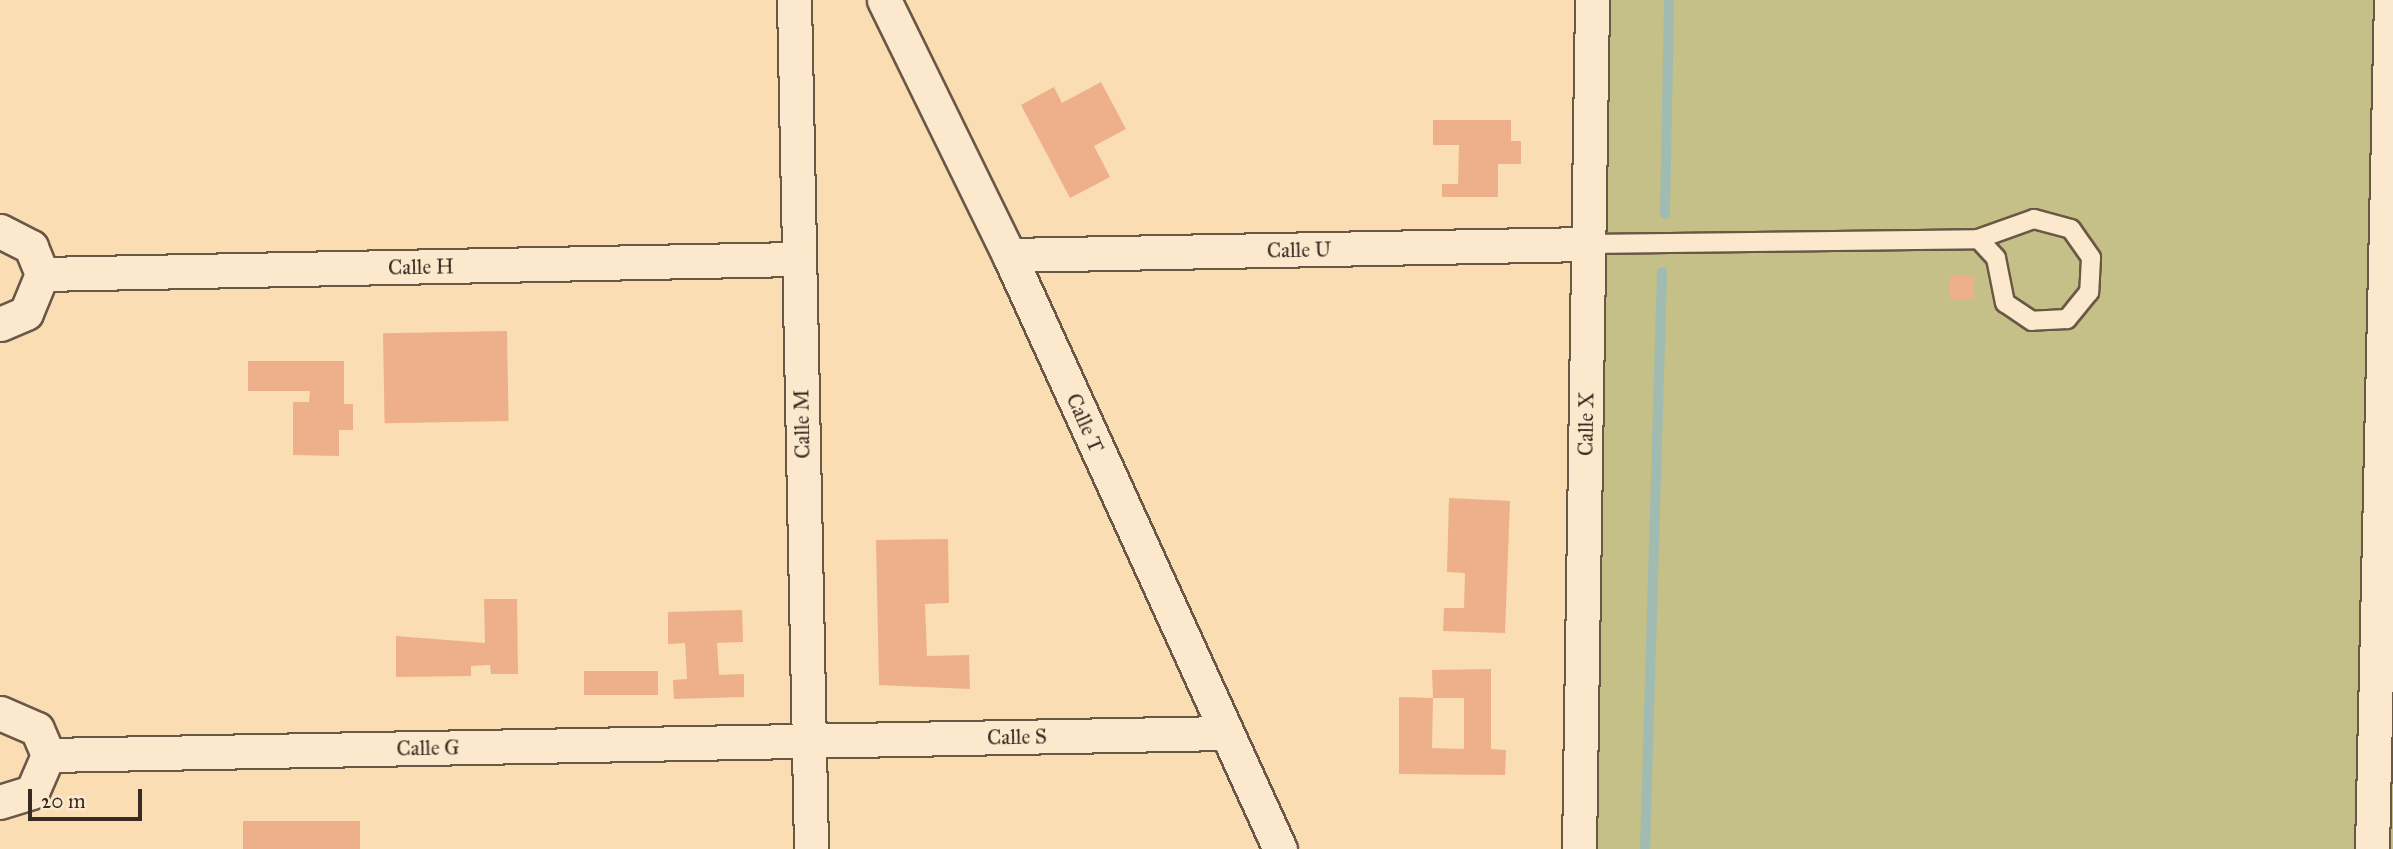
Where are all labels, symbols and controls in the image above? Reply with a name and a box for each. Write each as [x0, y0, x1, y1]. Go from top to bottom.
street label: Calle U [1267, 237, 1331, 263]
street label: Calle H [388, 254, 454, 280]
street label: Calle M [789, 389, 815, 459]
street label: Calle T [1061, 389, 1109, 457]
street label: Calle X [1573, 392, 1599, 456]
street label: Calle S [987, 724, 1047, 750]
street label: Calle G [396, 735, 460, 761]
scale bar [32, 776, 145, 820]
text: 20 m [41, 788, 86, 814]

